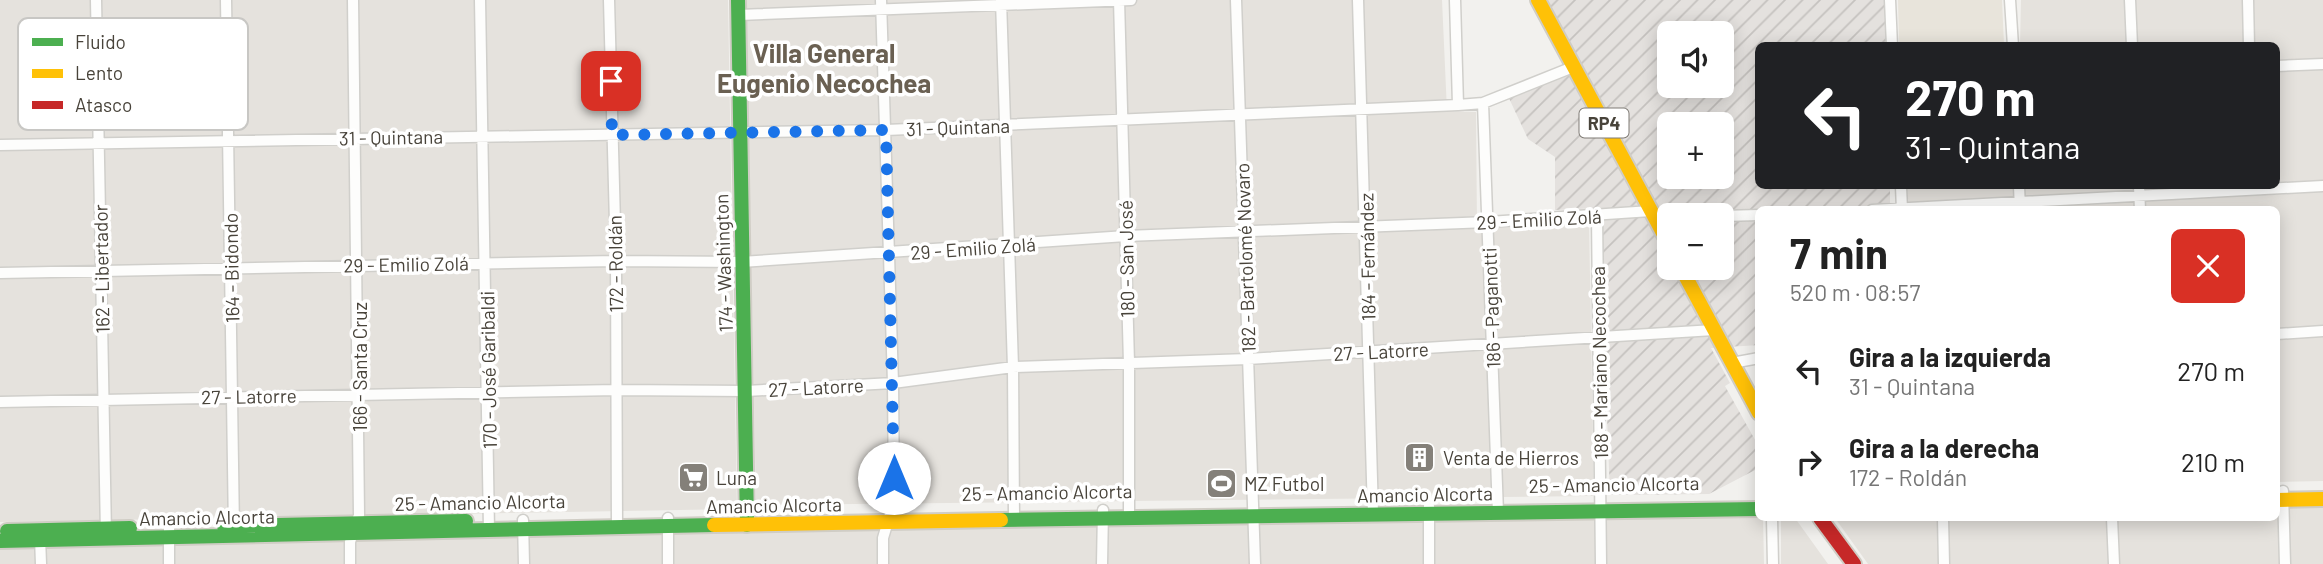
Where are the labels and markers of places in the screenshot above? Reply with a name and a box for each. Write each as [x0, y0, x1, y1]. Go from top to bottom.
pin [581, 51, 641, 111]
building icon: Venta de Hierros [1403, 440, 1437, 474]
place label: Venta de Hierros [1443, 446, 1579, 469]
supermarket icon: Luna [676, 460, 710, 494]
place label: Luna [716, 466, 757, 489]
sports icon: MZ Futbol [1204, 466, 1238, 500]
place label: MZ Futbol [1244, 472, 1324, 495]

